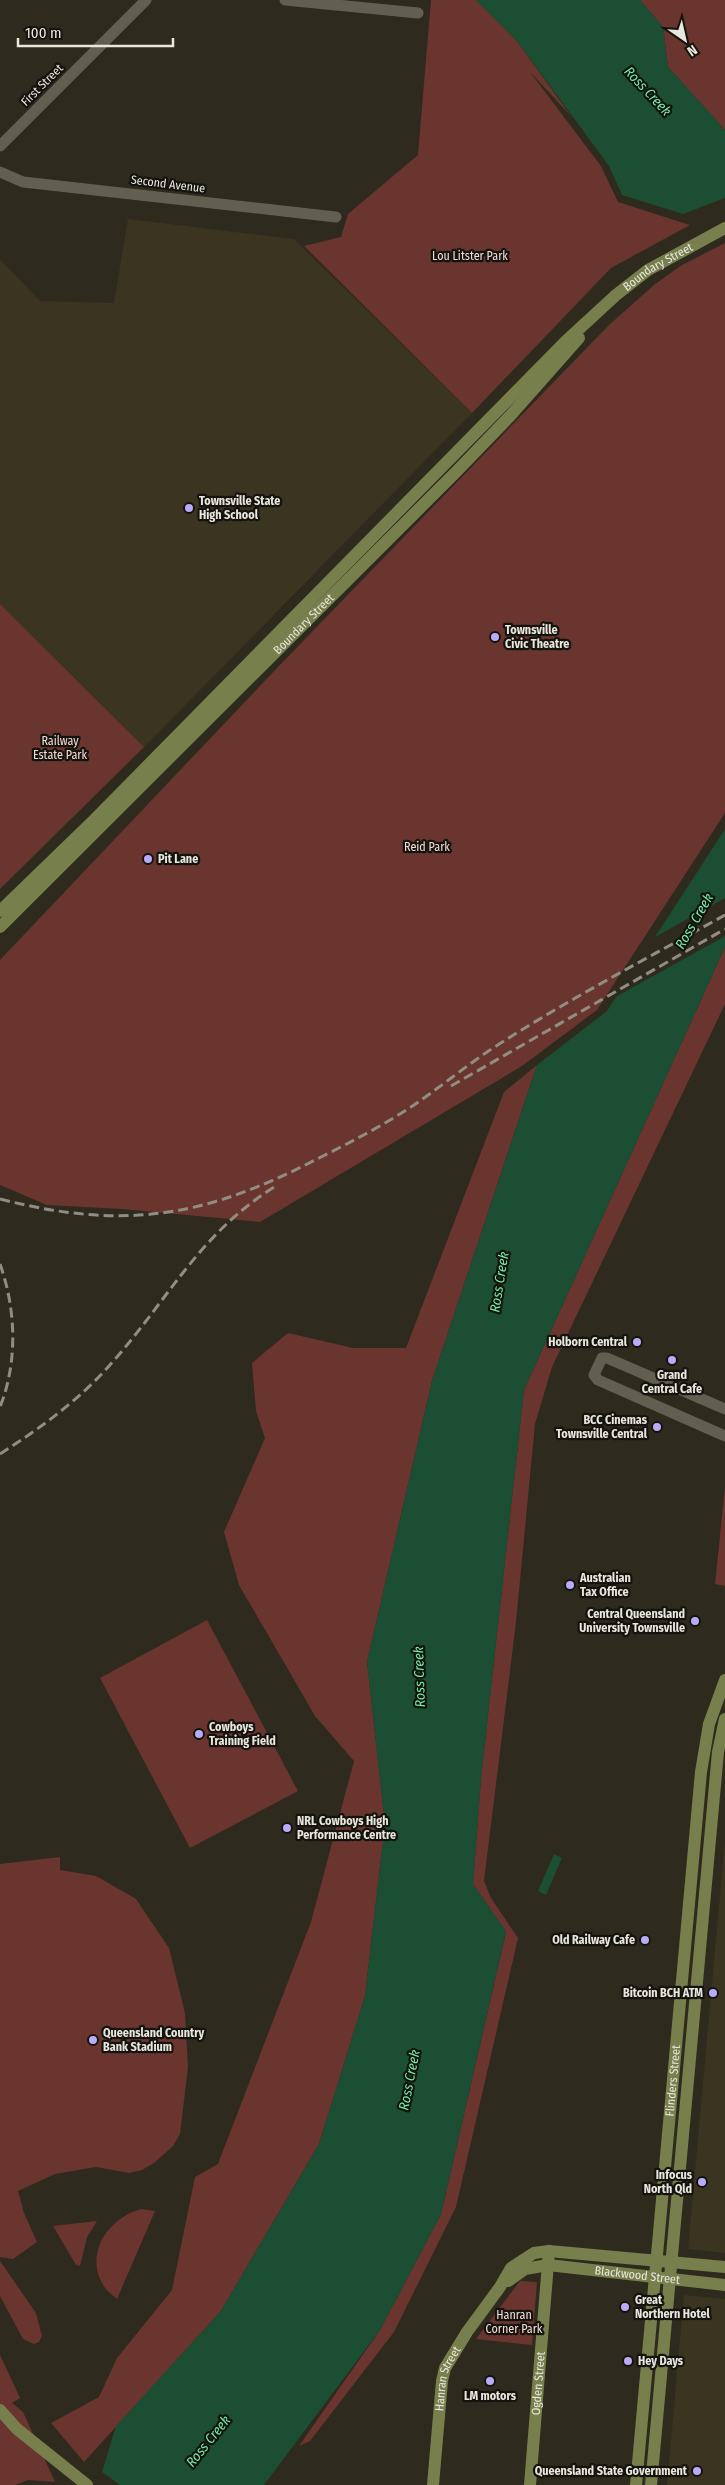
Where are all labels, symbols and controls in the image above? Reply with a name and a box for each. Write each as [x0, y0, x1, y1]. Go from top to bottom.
scale bar [18, 15, 172, 47]
north arrow [660, 15, 710, 65]
text: 100 m [25, 24, 62, 42]
text: N [684, 41, 700, 60]
street label: First Street [18, 61, 66, 109]
water label: Ross Creek [621, 63, 675, 120]
street label: Second Avenue [130, 172, 206, 196]
street label: Boundary Street [620, 240, 695, 294]
park label: Lou Litster Park [432, 249, 508, 263]
place label: Townsville State High School [199, 494, 280, 522]
marker: Townsville State High School [183, 502, 195, 514]
street label: Boundary Street [270, 591, 337, 657]
place label: Townsville Civic Theatre [505, 623, 569, 651]
marker: Townsville Civic Theatre [489, 631, 501, 643]
park label: Railway Estate Park [33, 734, 88, 762]
park label: Reid Park [404, 840, 450, 854]
place label: Pit Lane [158, 852, 198, 866]
marker: Pit Lane [142, 853, 154, 865]
water label: Ross Creek [672, 890, 717, 952]
water label: Ross Creek [486, 1251, 513, 1314]
place label: Holborn Central [548, 1335, 628, 1349]
marker: Holborn Central [631, 1336, 643, 1348]
marker: Grand Central Cafe [666, 1354, 678, 1366]
place label: Grand Central Cafe [642, 1368, 702, 1396]
place label: BCC Cinemas Townsville Central [556, 1413, 648, 1441]
marker: BCC Cinemas Townsville Central [651, 1421, 663, 1433]
place label: Australian Tax Office [579, 1571, 631, 1599]
marker: Australian Tax Office [564, 1579, 576, 1591]
place label: Central Queensland University Townsville [579, 1607, 685, 1635]
marker: Central Queensland University Townsville [689, 1615, 701, 1627]
water label: Ross Creek [410, 1646, 429, 1708]
place label: Cowboys Training Field [209, 1720, 276, 1748]
marker: Cowboys Training Field [193, 1728, 205, 1740]
place label: NRL Cowboys High Performance Centre [297, 1814, 396, 1842]
marker: NRL Cowboys High Performance Centre [281, 1822, 293, 1834]
place label: Old Railway Cafe [552, 1933, 635, 1947]
marker: Old Railway Cafe [639, 1934, 651, 1946]
place label: Bitcoin BCH ATM [623, 1986, 703, 2000]
marker: Bitcoin BCH ATM [707, 1987, 719, 1999]
place label: Queensland Country Bank Stadium [103, 2026, 205, 2054]
marker: Queensland Country Bank Stadium [87, 2034, 99, 2046]
street label: Flinders Street [663, 2044, 683, 2117]
water label: Ross Creek [395, 2048, 424, 2112]
place label: Infocus North Qld [644, 2168, 693, 2196]
marker: Infocus North Qld [696, 2176, 708, 2188]
street label: Blackwood Street [594, 2263, 681, 2287]
place label: Great Northern Hotel [635, 2293, 710, 2321]
marker: Great Northern Hotel [619, 2301, 631, 2313]
park label: Hanran Corner Park [486, 2308, 543, 2336]
street label: Hanran Street [432, 2344, 464, 2412]
street label: Ogden Street [529, 2351, 548, 2416]
place label: Hey Days [638, 2354, 684, 2368]
marker: Hey Days [622, 2355, 634, 2367]
marker: LM motors [484, 2375, 496, 2387]
place label: LM motors [464, 2389, 517, 2403]
water label: Ross Creek [183, 2412, 234, 2470]
place label: Queensland State Government [535, 2464, 688, 2478]
marker: Queensland State Government [691, 2465, 703, 2477]

